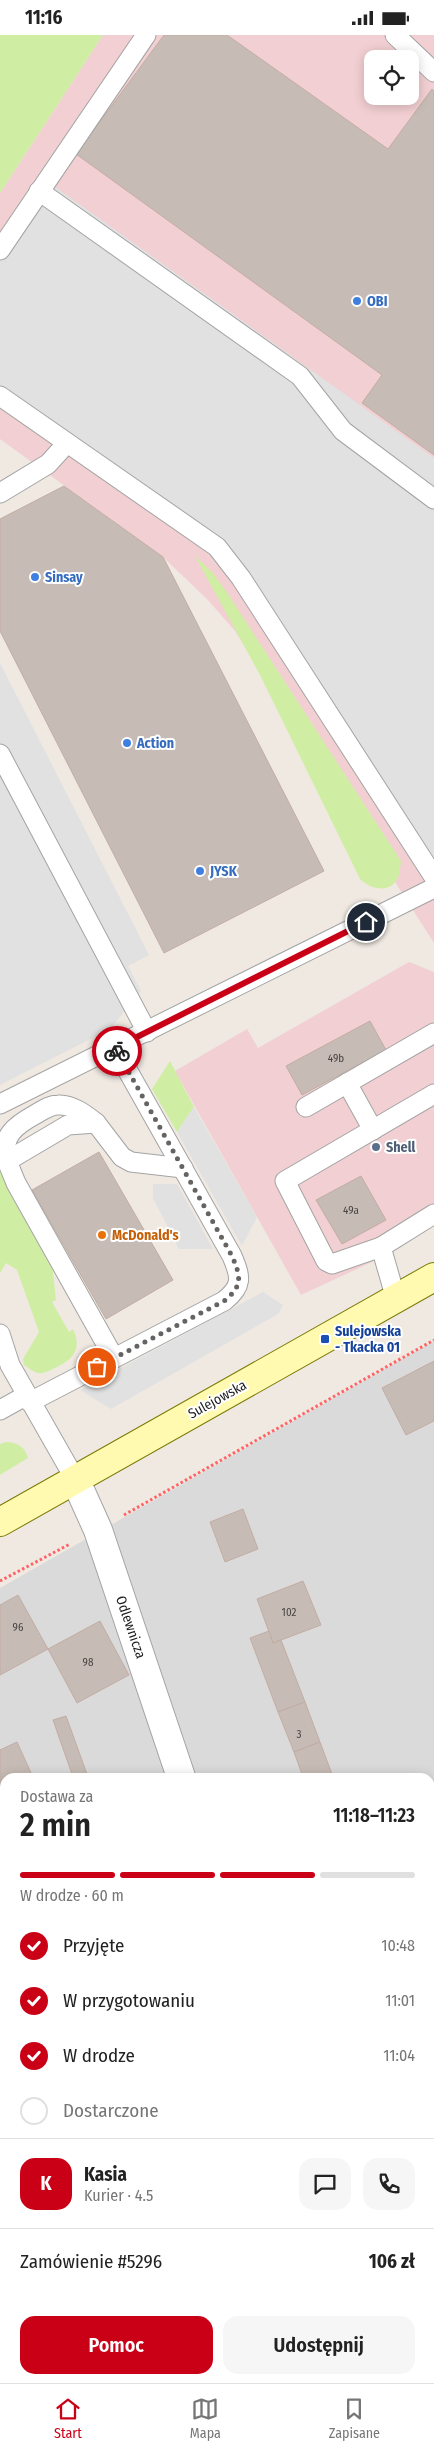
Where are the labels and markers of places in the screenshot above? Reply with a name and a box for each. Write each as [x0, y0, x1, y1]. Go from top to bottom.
place label: OBI [367, 293, 388, 310]
marker: OBI [351, 295, 363, 307]
place label: Sinsay [45, 569, 83, 586]
marker: Sinsay [29, 571, 41, 583]
place label: Action [136, 735, 174, 752]
marker: Action [121, 737, 133, 749]
place label: JYSK [209, 863, 238, 880]
marker: JYSK [194, 865, 206, 877]
pin [345, 901, 387, 943]
place label: Shell [386, 1139, 416, 1156]
marker: Shell [370, 1141, 382, 1153]
place label: McDonald's [112, 1227, 179, 1244]
marker: McDonald's [96, 1229, 108, 1241]
place label: Sulejowska - Tkacka 01 [335, 1323, 401, 1356]
marker: Sulejowska - Tkacka 01 [319, 1333, 331, 1345]
pin [76, 1346, 118, 1388]

